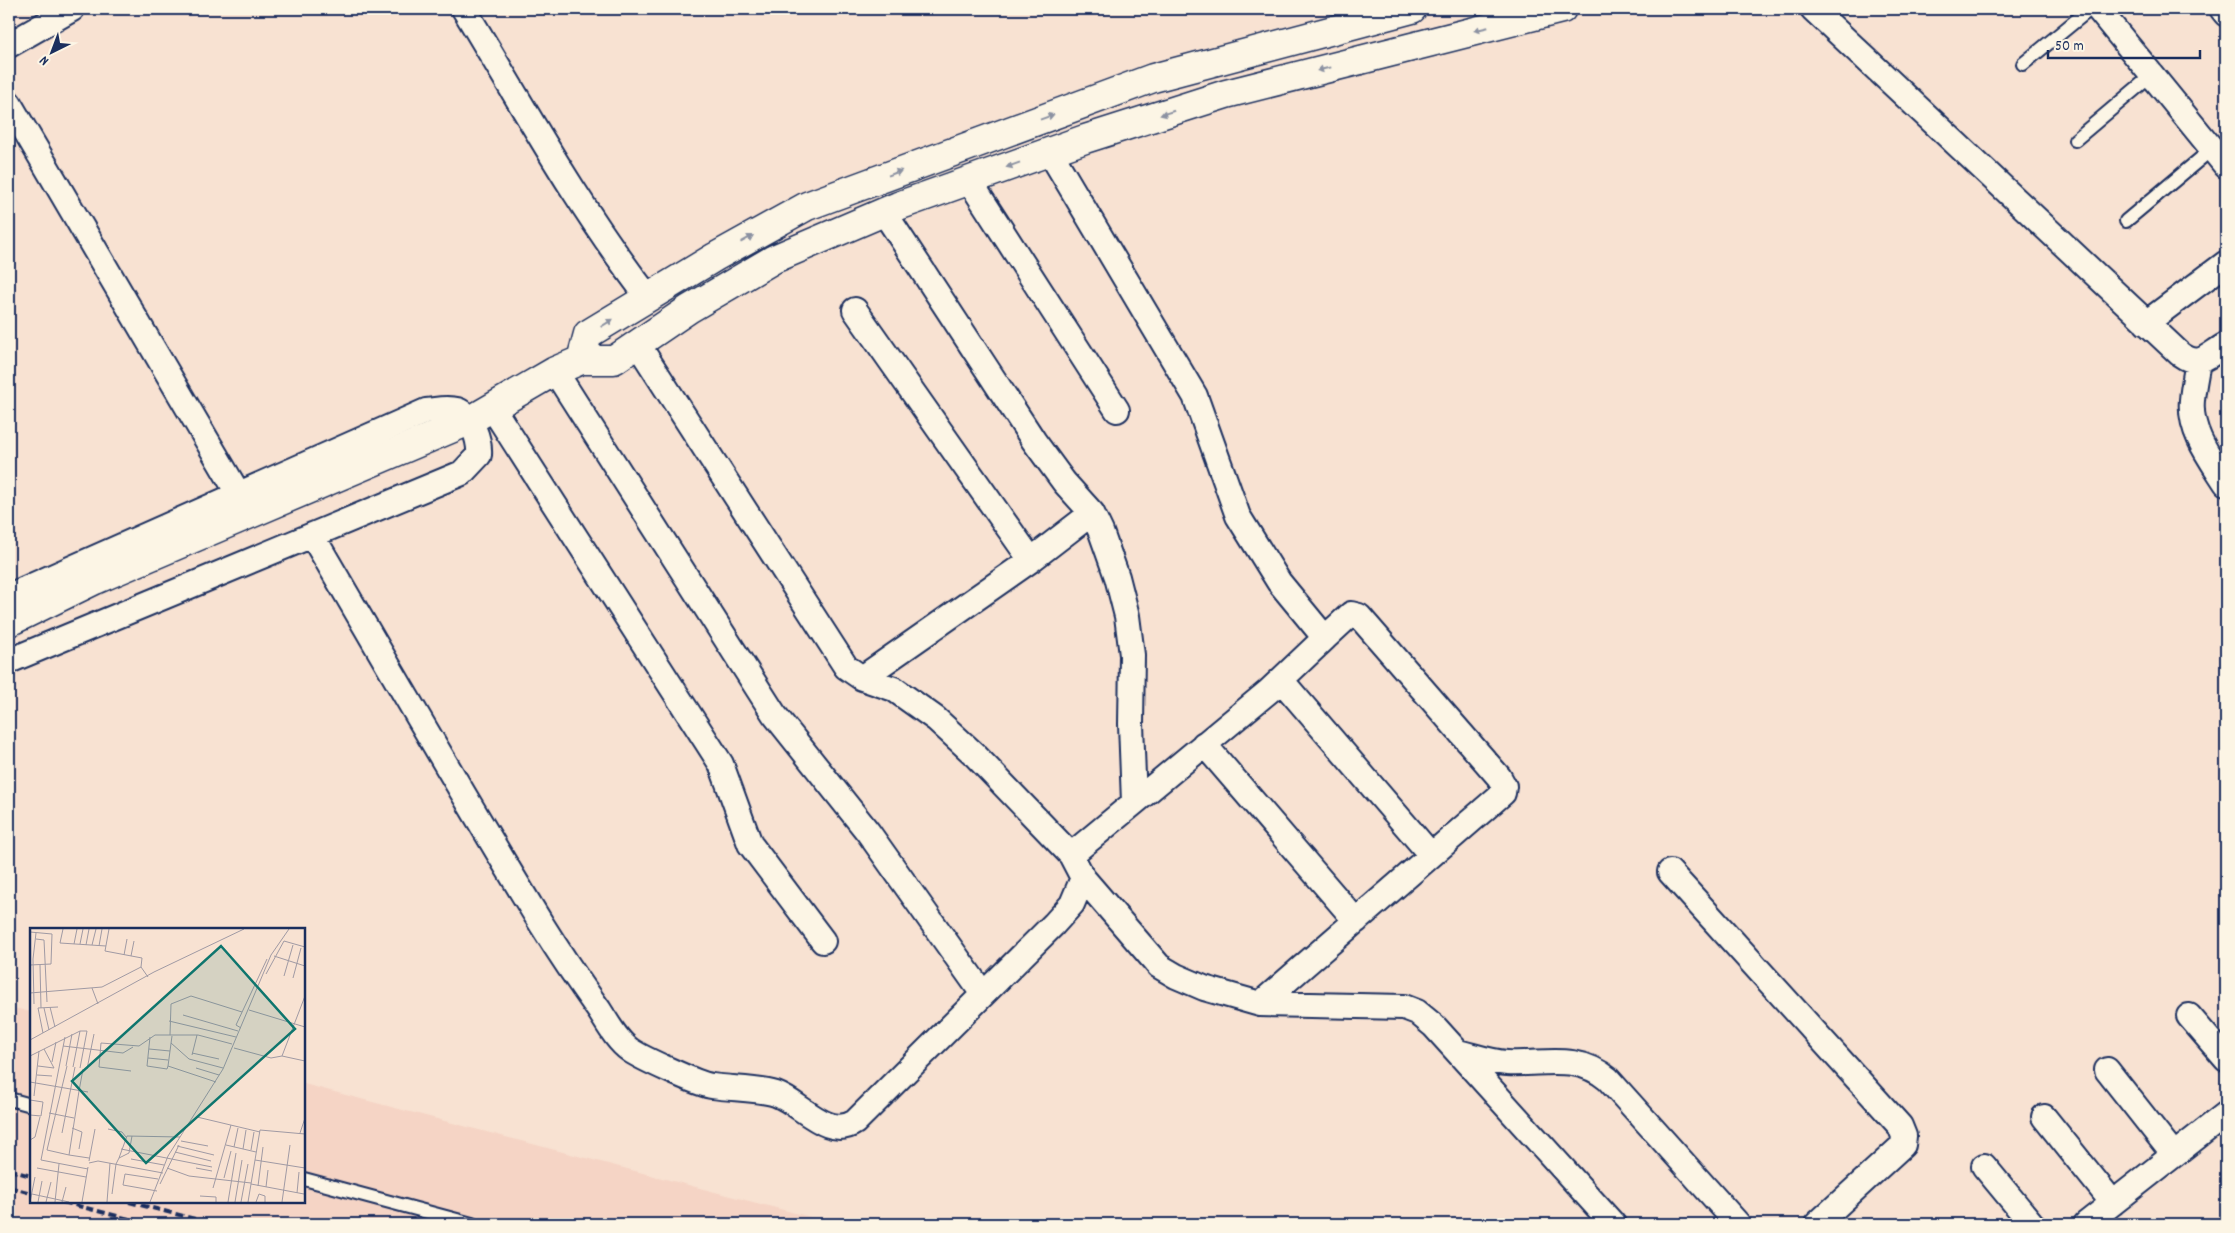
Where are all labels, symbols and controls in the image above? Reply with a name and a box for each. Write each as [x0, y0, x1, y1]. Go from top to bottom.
one-way arrow [1474, 25, 1489, 33]
north arrow [28, 28, 78, 78]
scale bar [2048, 28, 2200, 60]
text: 50 m [2055, 36, 2084, 58]
text: N [35, 50, 54, 70]
one-way arrow [1316, 65, 1331, 73]
one-way arrow [1159, 109, 1174, 117]
one-way arrow [1040, 113, 1055, 120]
one-way arrow [1005, 161, 1020, 169]
one-way arrow [888, 169, 903, 177]
one-way arrow [739, 235, 754, 243]
one-way arrow [601, 318, 614, 327]
inset map [30, 928, 305, 1203]

